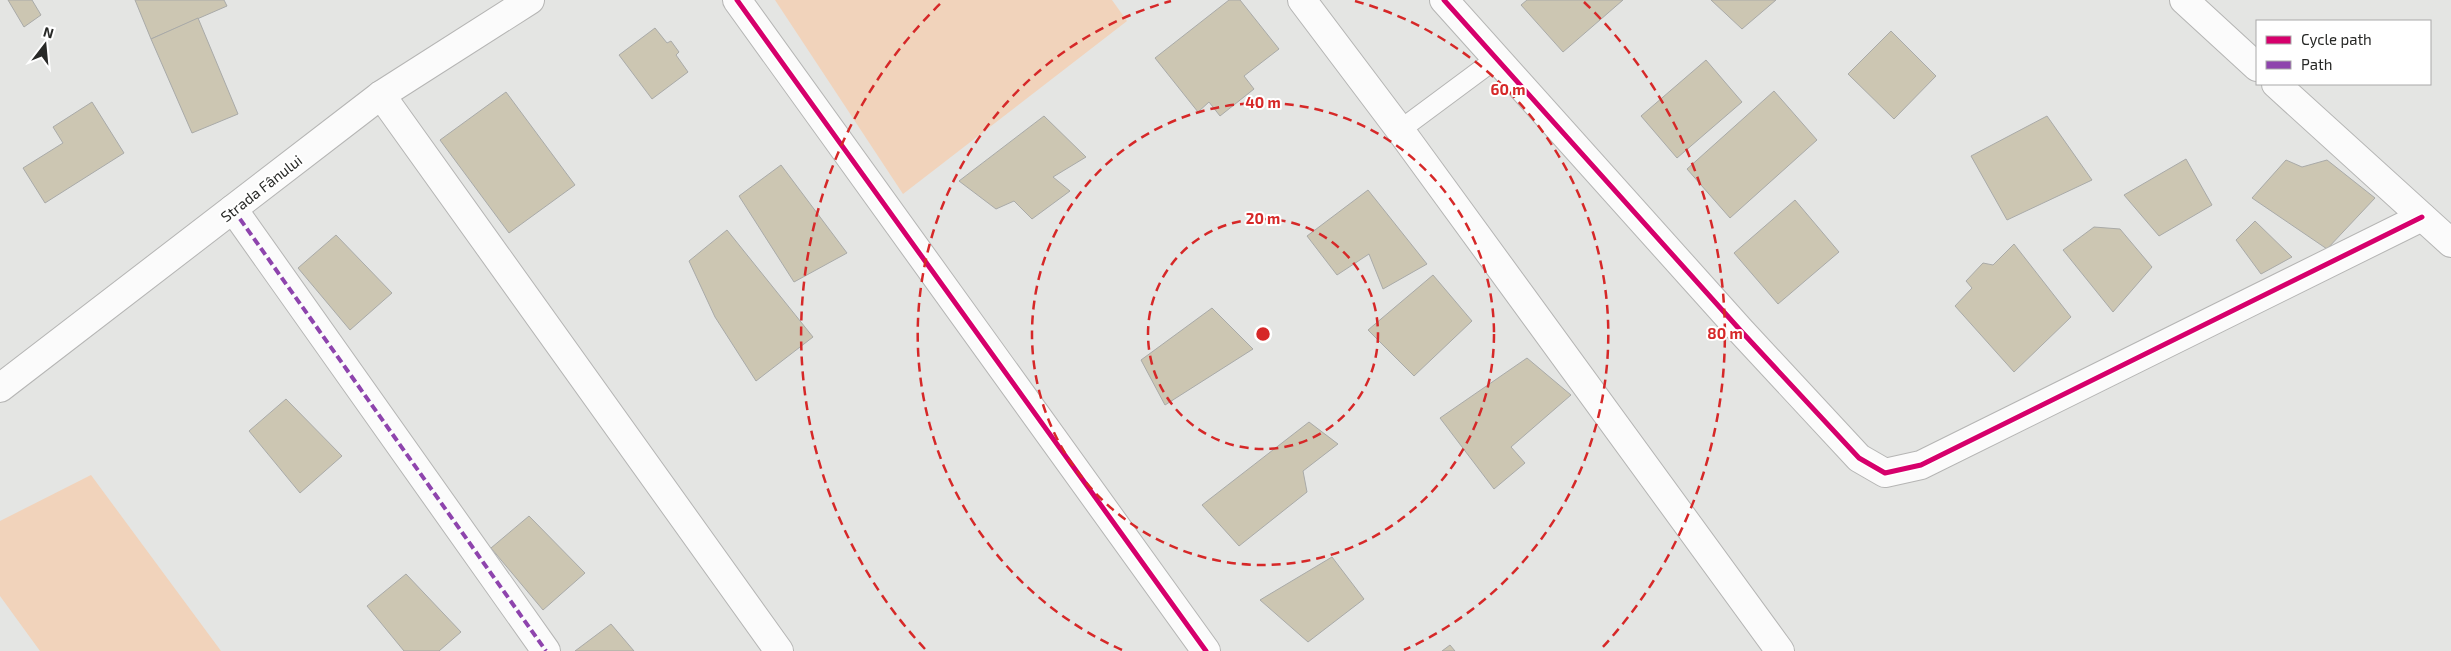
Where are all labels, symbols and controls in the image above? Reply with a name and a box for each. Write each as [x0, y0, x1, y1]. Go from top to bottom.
north arrow [20, 20, 70, 70]
legend [2256, 20, 2431, 85]
text: N [42, 22, 56, 42]
text: Cycle path [2301, 30, 2372, 48]
text: Path [2301, 55, 2332, 73]
text: 60 m [1491, 80, 1525, 98]
text: 40 m [1245, 93, 1281, 111]
street label: Strada Fânului [217, 151, 305, 225]
text: 20 m [1246, 209, 1280, 227]
text: 80 m [1707, 324, 1743, 342]
centre of rings [1254, 325, 1272, 343]

